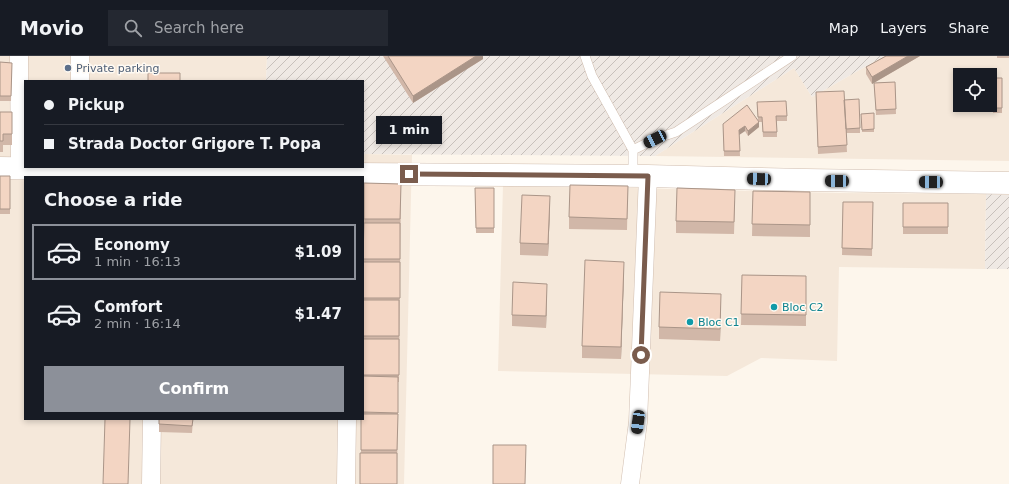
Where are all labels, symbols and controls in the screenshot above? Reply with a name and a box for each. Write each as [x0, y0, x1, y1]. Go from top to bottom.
search box [108, 10, 388, 46]
text: Movio [20, 17, 84, 39]
icon: search [122, 17, 144, 39]
text: Search here [154, 19, 244, 37]
text: Map [829, 20, 858, 36]
text: Layers [880, 20, 927, 36]
text: Share [949, 20, 989, 36]
place label: Private parking [76, 62, 159, 75]
marker: Private parking [63, 63, 73, 73]
map controls [953, 68, 997, 112]
button: locate [953, 68, 997, 112]
text: Pickup [68, 96, 124, 114]
callout: 1 min [376, 116, 442, 144]
text: 1 min [389, 122, 429, 137]
car [642, 128, 668, 150]
text: Strada Doctor Grigore T. Popa [68, 135, 321, 153]
route end [400, 165, 418, 183]
car [747, 173, 771, 185]
car [825, 175, 849, 187]
car [919, 176, 943, 188]
text: Choose a ride [44, 189, 183, 210]
icon: car [46, 234, 82, 270]
text: Economy [94, 236, 170, 254]
text: $1.09 [295, 243, 342, 261]
text: 1 min · 16:13 [94, 254, 181, 269]
icon: car [46, 296, 82, 332]
text: Comfort [94, 298, 162, 316]
place label: Bloc C2 [782, 301, 824, 314]
marker: Bloc C2 [769, 302, 779, 312]
text: $1.47 [295, 305, 342, 323]
text: 2 min · 16:14 [94, 316, 181, 331]
place label: Bloc C1 [698, 316, 740, 329]
marker: Bloc C1 [685, 317, 695, 327]
route start [632, 346, 650, 364]
button: Confirm [44, 366, 344, 412]
car [630, 409, 646, 435]

